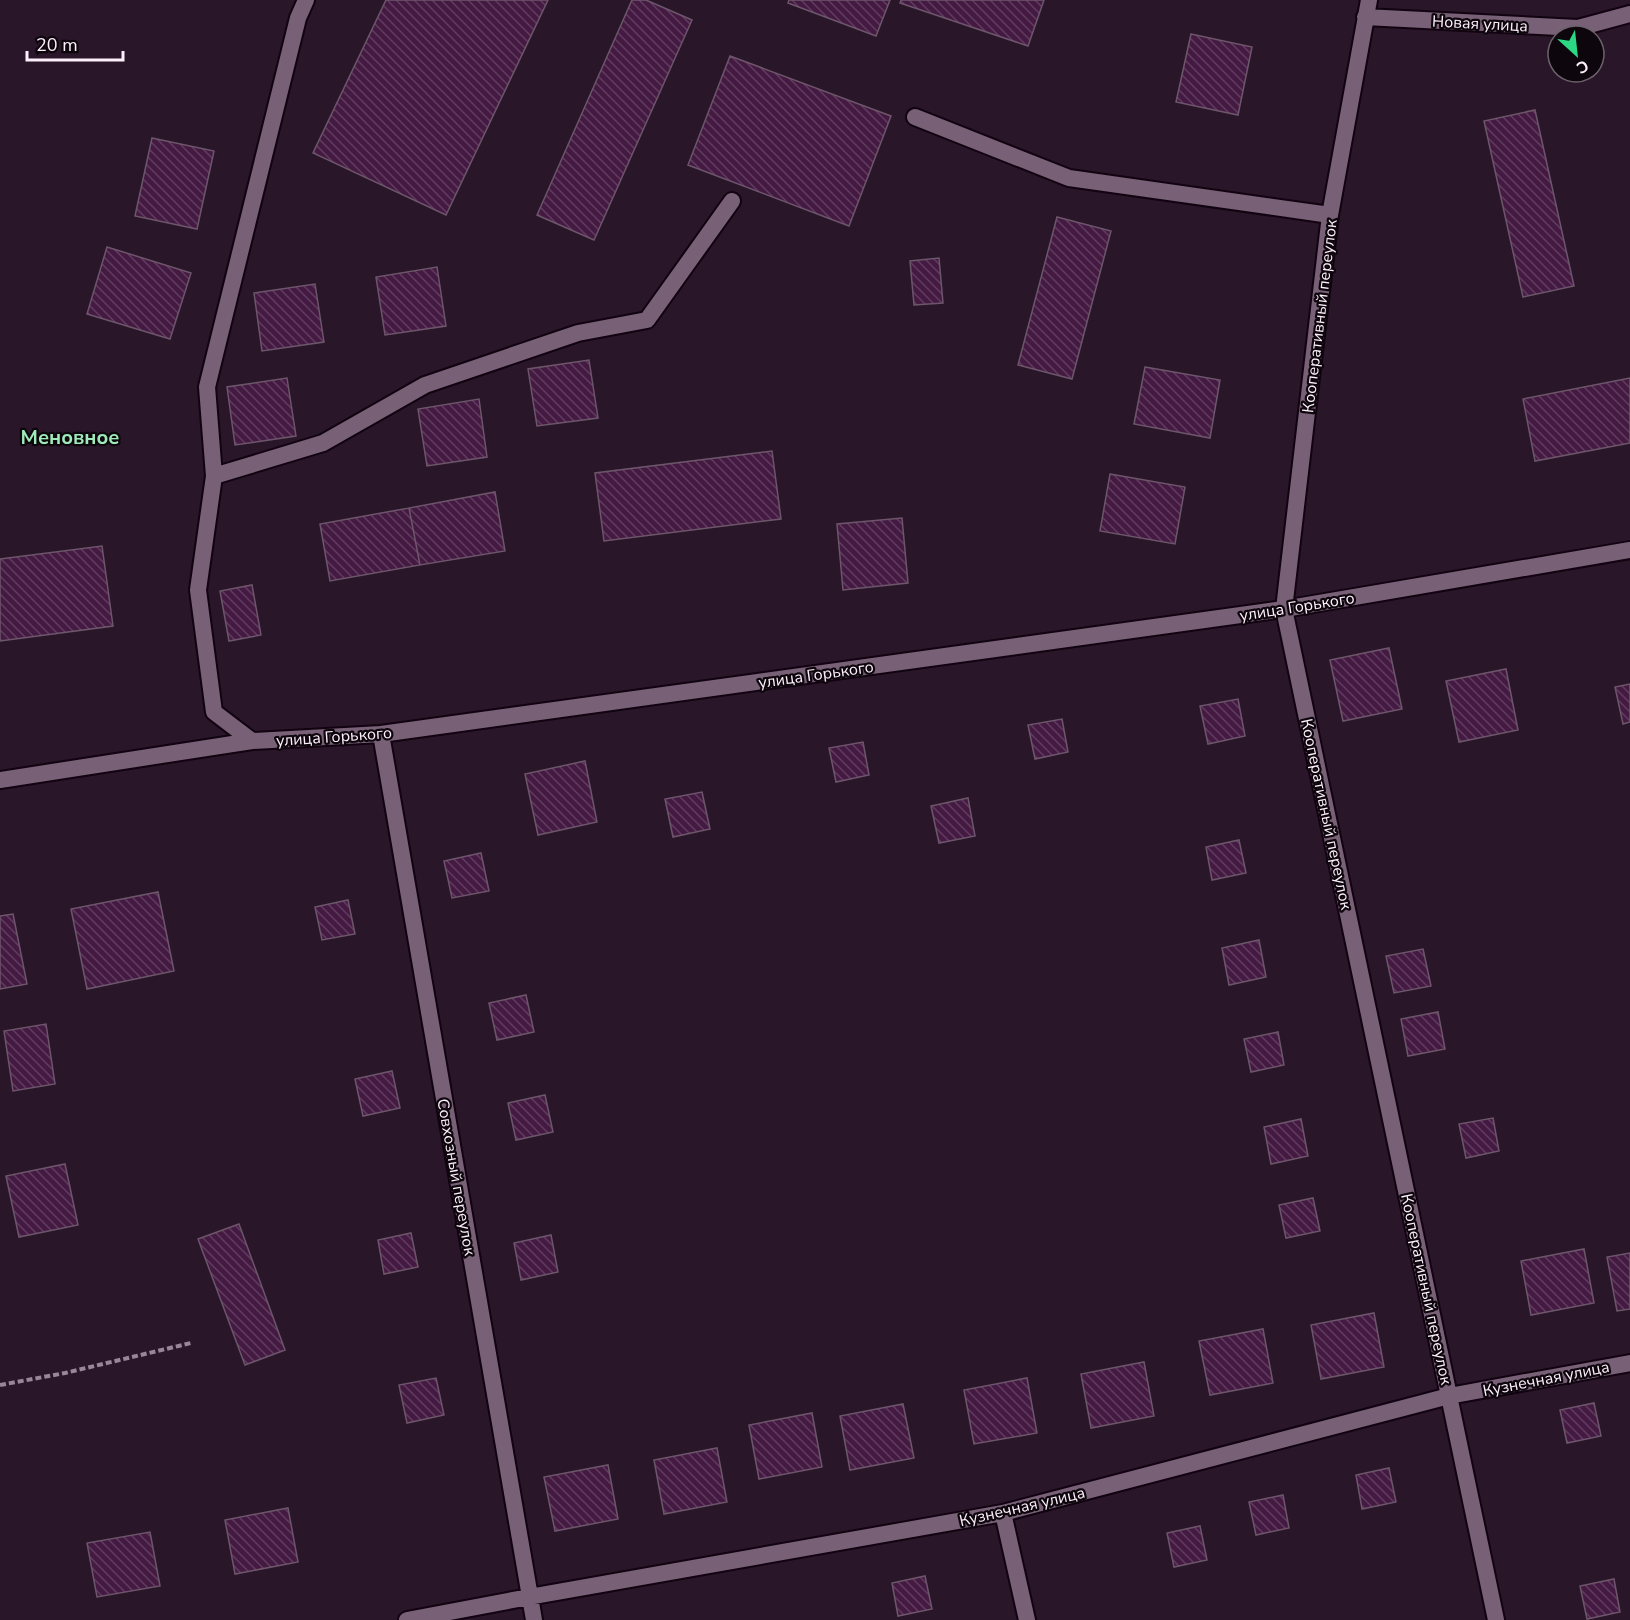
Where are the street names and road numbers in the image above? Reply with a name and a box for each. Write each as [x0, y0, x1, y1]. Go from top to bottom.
street label: Новая улица [1431, 11, 1528, 37]
street label: Кооперативный переулок [1297, 218, 1343, 414]
street label: улица Горького [1238, 587, 1356, 627]
street label: улица Горького [757, 656, 875, 694]
street label: Кооперативный переулок [1295, 717, 1357, 912]
street label: улица Горького [275, 722, 393, 752]
street label: Совхозный переулок [431, 1097, 481, 1258]
street label: Кооперативный переулок [1395, 1192, 1457, 1387]
street label: Кузнечная улица [1481, 1356, 1611, 1402]
street label: Кузнечная улица [957, 1482, 1087, 1532]

